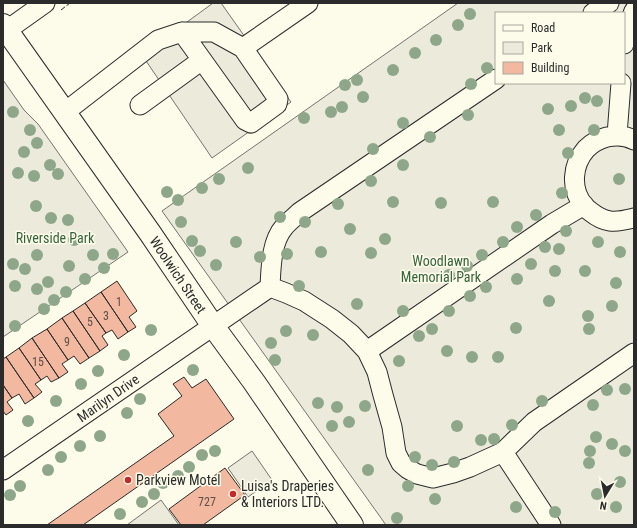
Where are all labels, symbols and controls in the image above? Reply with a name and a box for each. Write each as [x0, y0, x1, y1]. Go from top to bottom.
legend [495, 12, 625, 84]
text: Road [531, 21, 555, 35]
text: Park [531, 41, 553, 55]
text: Building [531, 61, 569, 75]
park label: Riverside Park [16, 230, 95, 246]
street label: Woolwich Street [146, 234, 210, 316]
park label: Woodlawn Memorial Park [401, 253, 482, 285]
house number: 1 [116, 295, 122, 309]
house number: 3 [103, 309, 109, 323]
house number: 5 [87, 315, 93, 329]
house number: 9 [64, 335, 70, 349]
house number: 15 [32, 355, 44, 369]
street label: Marilyn Drive [74, 371, 142, 425]
place label: Parkview Motel [136, 472, 221, 488]
marker: Parkview Motel [123, 475, 133, 485]
north arrow [585, 476, 625, 516]
place label: Luisa's Draperies & Interiors LTD. [241, 478, 334, 510]
marker: Luisa's Draperies & Interiors LTD. [228, 489, 238, 499]
house number: 727 [198, 495, 216, 509]
text: N [599, 498, 608, 512]

